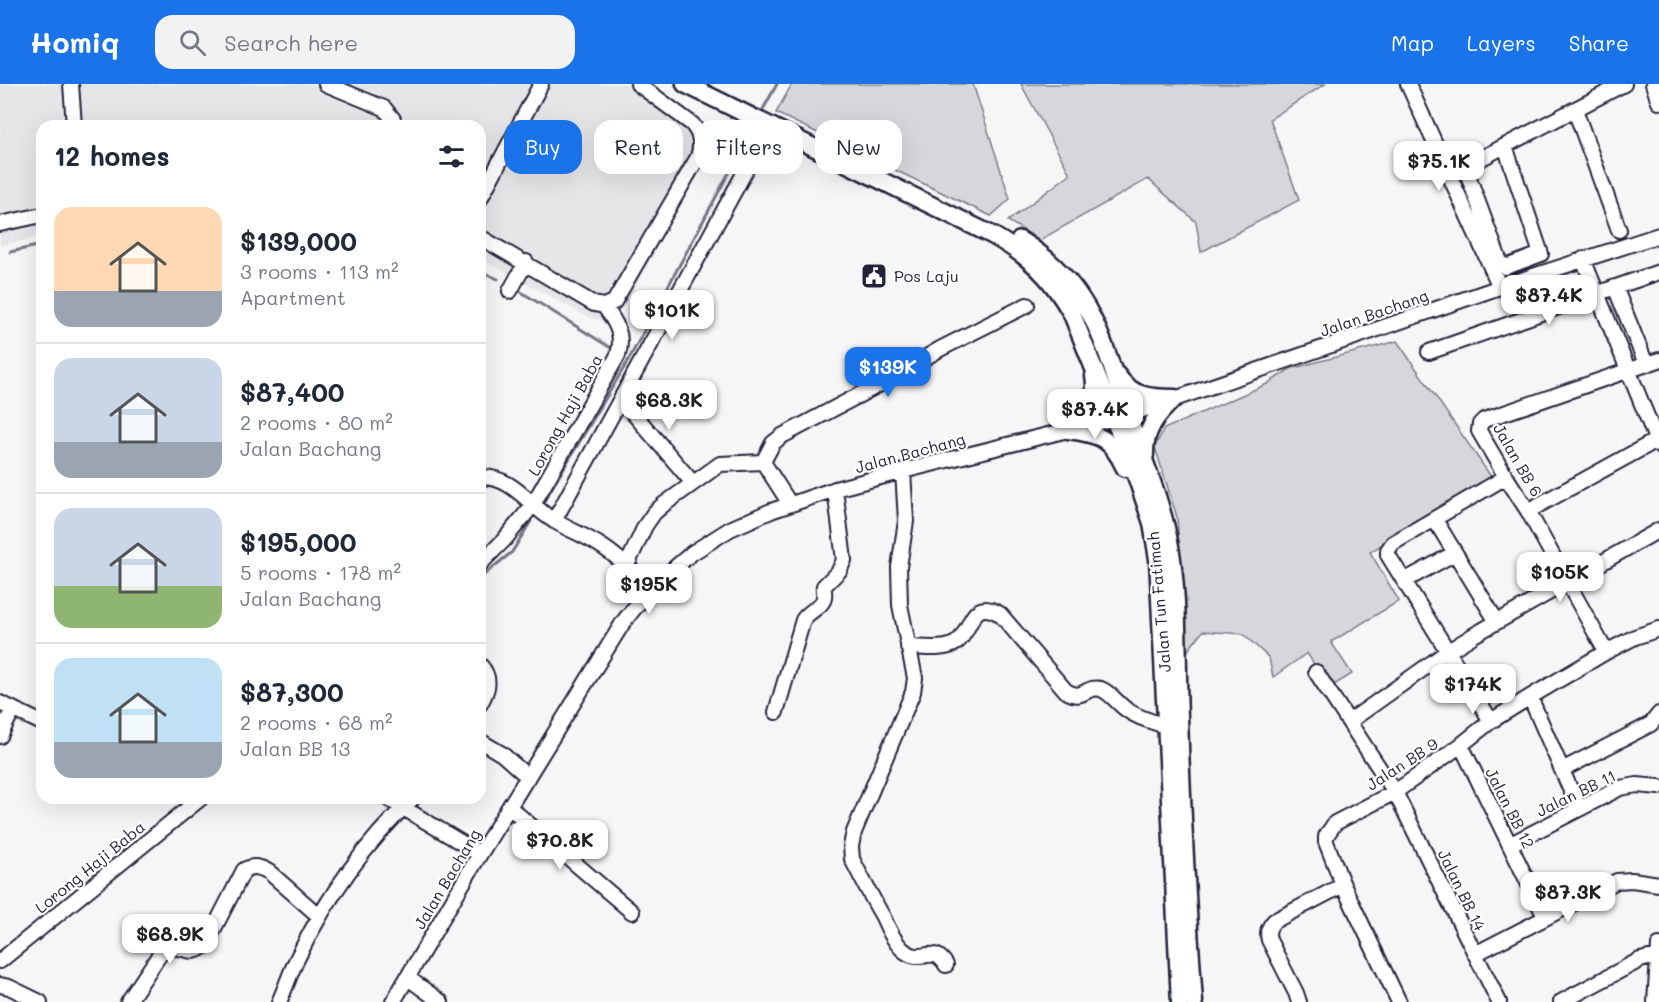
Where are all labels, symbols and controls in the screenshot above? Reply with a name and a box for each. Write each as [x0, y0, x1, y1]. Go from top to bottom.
search box [155, 15, 575, 69]
text: Homiq [30, 24, 119, 60]
icon: search [176, 26, 209, 59]
text: Search here [224, 28, 358, 57]
text: Map [1391, 29, 1434, 56]
text: Layers [1467, 29, 1536, 56]
text: Share [1569, 29, 1629, 56]
chip: Buy [504, 120, 582, 174]
chip: Rent [594, 120, 683, 174]
chip: Filters [695, 120, 803, 174]
chip: New [815, 120, 902, 174]
text: 12 homes [54, 139, 170, 173]
icon: filters [435, 140, 468, 173]
pin: $75.1K [1390, 141, 1488, 192]
text: $75.1K [1407, 147, 1471, 173]
text: $139,000 [240, 224, 357, 258]
icon: home [102, 231, 174, 303]
text: 3 rooms · 113 m² [240, 258, 399, 284]
public building icon: Pos Laju [859, 261, 889, 291]
place label: Pos Laju [894, 265, 959, 286]
pin: $87.4K [1500, 275, 1598, 326]
text: $87.4K [1515, 281, 1583, 307]
text: Apartment [240, 284, 346, 310]
street label: Jalan Bachang [1317, 284, 1431, 341]
pin: $101K [630, 290, 714, 341]
text: $101K [644, 296, 700, 322]
pin: $139K [846, 347, 930, 398]
street label: Lorong Haji Baba [523, 350, 607, 479]
text: $139K [859, 353, 917, 379]
text: $87,400 [240, 375, 345, 409]
pin: $68.3K [620, 380, 718, 431]
icon: home [102, 382, 174, 454]
text: $68.3K [635, 386, 703, 412]
pin: $87.4K [1046, 389, 1144, 440]
text: $87.4K [1061, 395, 1129, 421]
text: 2 rooms · 80 m² [240, 409, 393, 435]
street label: Jalan BB 6 [1489, 419, 1548, 500]
street label: Jalan Bachang [852, 428, 967, 477]
text: Jalan Bachang [240, 435, 381, 461]
text: $195,000 [240, 525, 357, 559]
street label: Jalan Tun Fatimah [1142, 531, 1175, 673]
icon: home [102, 532, 174, 604]
pin: $105K [1518, 552, 1602, 603]
text: $105K [1531, 558, 1589, 584]
text: 5 rooms · 178 m² [240, 559, 401, 585]
pin: $195K [607, 564, 691, 615]
text: $195K [620, 570, 678, 596]
text: Jalan Bachang [240, 585, 381, 611]
pin: $174K [1431, 664, 1515, 715]
text: $174K [1444, 670, 1502, 696]
text: $87,300 [240, 675, 344, 709]
icon: home [102, 682, 174, 754]
text: 2 rooms · 68 m² [240, 709, 393, 735]
street label: Jalan BB 9 [1362, 733, 1441, 794]
text: Jalan BB 13 [240, 735, 350, 761]
street label: Jalan BB 12 [1481, 764, 1540, 852]
street label: Jalan BB 11 [1533, 764, 1619, 821]
street label: Lorong Haji Baba [30, 816, 149, 917]
pin: $70.8K [511, 820, 609, 871]
street label: Jalan Bachang [408, 825, 485, 933]
text: $70.8K [526, 826, 594, 852]
street label: Jalan BB 14 [1434, 846, 1491, 935]
pin: $87.3K [1519, 872, 1617, 923]
text: $87.3K [1534, 878, 1602, 904]
pin: $68.9K [121, 914, 219, 965]
text: $68.9K [136, 920, 204, 946]

